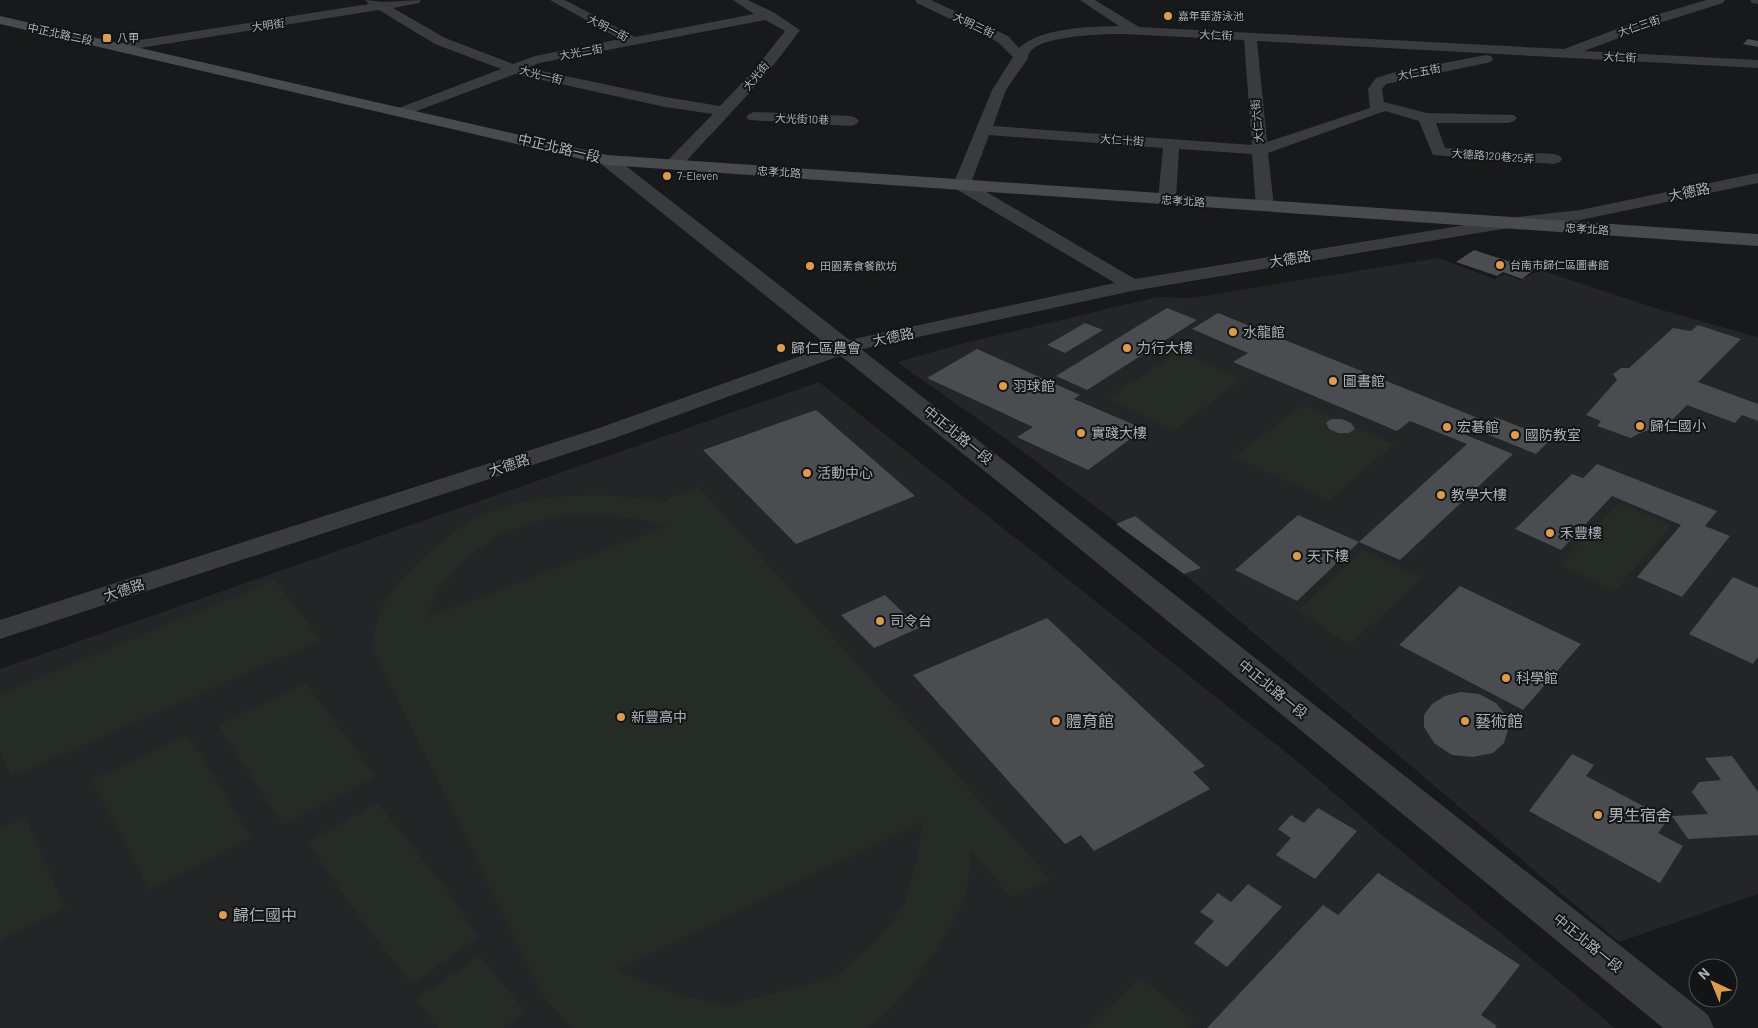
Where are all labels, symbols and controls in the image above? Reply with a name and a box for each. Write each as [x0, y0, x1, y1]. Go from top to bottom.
street label: 大明三街 [952, 9, 997, 40]
place label: 嘉年華游泳池 [1178, 9, 1244, 22]
marker: 嘉年華游泳池 [1162, 10, 1174, 22]
street label: 大明一街 [586, 12, 631, 43]
street label: 大仁三街 [1616, 12, 1662, 39]
street label: 大明街 [251, 16, 285, 33]
street label: 中正北路二段 [26, 20, 94, 47]
street label: 大仁街 [1199, 27, 1233, 42]
place label: 八甲 [117, 31, 139, 44]
marker: 八甲 [101, 32, 113, 44]
street label: 大光二街 [558, 41, 604, 62]
street label: 大仁街 [1603, 49, 1637, 64]
street label: 大光街 [740, 59, 771, 92]
street label: 大仁五街 [1396, 61, 1442, 82]
street label: 大光一街 [518, 63, 564, 86]
street label: 大仁六街 [1248, 99, 1265, 144]
street label: 大光街10巷 [775, 111, 829, 126]
street label: 中正北路一段 [516, 130, 602, 165]
street label: 大仁十街 [1100, 131, 1144, 148]
street label: 大德路120巷25弄 [1451, 146, 1535, 165]
street label: 忠孝北路 [757, 163, 801, 180]
place label: 7-Eleven [677, 169, 718, 182]
marker: 7-Eleven [661, 170, 673, 182]
street label: 大德路 [1667, 179, 1711, 204]
street label: 忠孝北路 [1161, 192, 1205, 209]
street label: 忠孝北路 [1565, 220, 1609, 237]
street label: 大德路 [1268, 247, 1312, 270]
place label: 台南市歸仁區圖書館 [1510, 258, 1609, 271]
place label: 田園素食餐飲坊 [820, 259, 897, 272]
marker: 台南市歸仁區圖書館 [1494, 259, 1506, 271]
marker: 田園素食餐飲坊 [804, 260, 816, 272]
place label: 水龍館 [1243, 323, 1285, 340]
street label: 大德路 [871, 324, 915, 349]
marker: 水龍館 [1227, 326, 1239, 338]
place label: 歸仁區農會 [791, 339, 861, 356]
place label: 力行大樓 [1137, 339, 1193, 356]
marker: 歸仁區農會 [775, 342, 787, 354]
marker: 力行大樓 [1121, 342, 1133, 354]
place label: 圖書館 [1343, 372, 1385, 389]
marker: 圖書館 [1327, 375, 1339, 387]
place label: 羽球館 [1013, 377, 1055, 394]
marker: 羽球館 [997, 380, 1009, 392]
street label: 中正北路一段 [920, 402, 996, 468]
place label: 歸仁國小 [1650, 417, 1706, 434]
place label: 宏碁館 [1457, 418, 1499, 435]
marker: 歸仁國小 [1634, 420, 1646, 432]
marker: 宏碁館 [1441, 421, 1453, 433]
place label: 實踐大樓 [1091, 424, 1147, 441]
place label: 國防教室 [1525, 426, 1581, 443]
marker: 實踐大樓 [1075, 427, 1087, 439]
marker: 國防教室 [1509, 429, 1521, 441]
street label: 大德路 [486, 450, 531, 479]
place label: 活動中心 [817, 464, 873, 481]
marker: 活動中心 [801, 467, 813, 479]
place label: 教學大樓 [1451, 486, 1507, 503]
marker: 教學大樓 [1435, 489, 1447, 501]
place label: 禾豐樓 [1560, 524, 1602, 541]
marker: 禾豐樓 [1544, 527, 1556, 539]
place label: 天下樓 [1307, 547, 1349, 564]
marker: 天下樓 [1291, 550, 1303, 562]
street label: 大德路 [101, 575, 146, 604]
place label: 司令台 [890, 612, 932, 629]
marker: 司令台 [874, 615, 886, 627]
street label: 中正北路一段 [1235, 656, 1311, 722]
place label: 科學館 [1516, 669, 1558, 686]
marker: 科學館 [1500, 672, 1512, 684]
place label: 新豐高中 [631, 708, 687, 725]
marker: 新豐高中 [615, 711, 627, 723]
place label: 體育館 [1066, 711, 1114, 730]
place label: 藝術館 [1475, 711, 1523, 730]
marker: 體育館 [1050, 715, 1062, 727]
marker: 藝術館 [1459, 715, 1471, 727]
place label: 男生宿舍 [1608, 805, 1672, 824]
marker: 男生宿舍 [1592, 809, 1604, 821]
place label: 歸仁國中 [233, 905, 297, 924]
marker: 歸仁國中 [217, 909, 229, 921]
street label: 中正北路一段 [1550, 910, 1626, 976]
north arrow [1688, 958, 1738, 1008]
text: N [1694, 964, 1713, 983]

